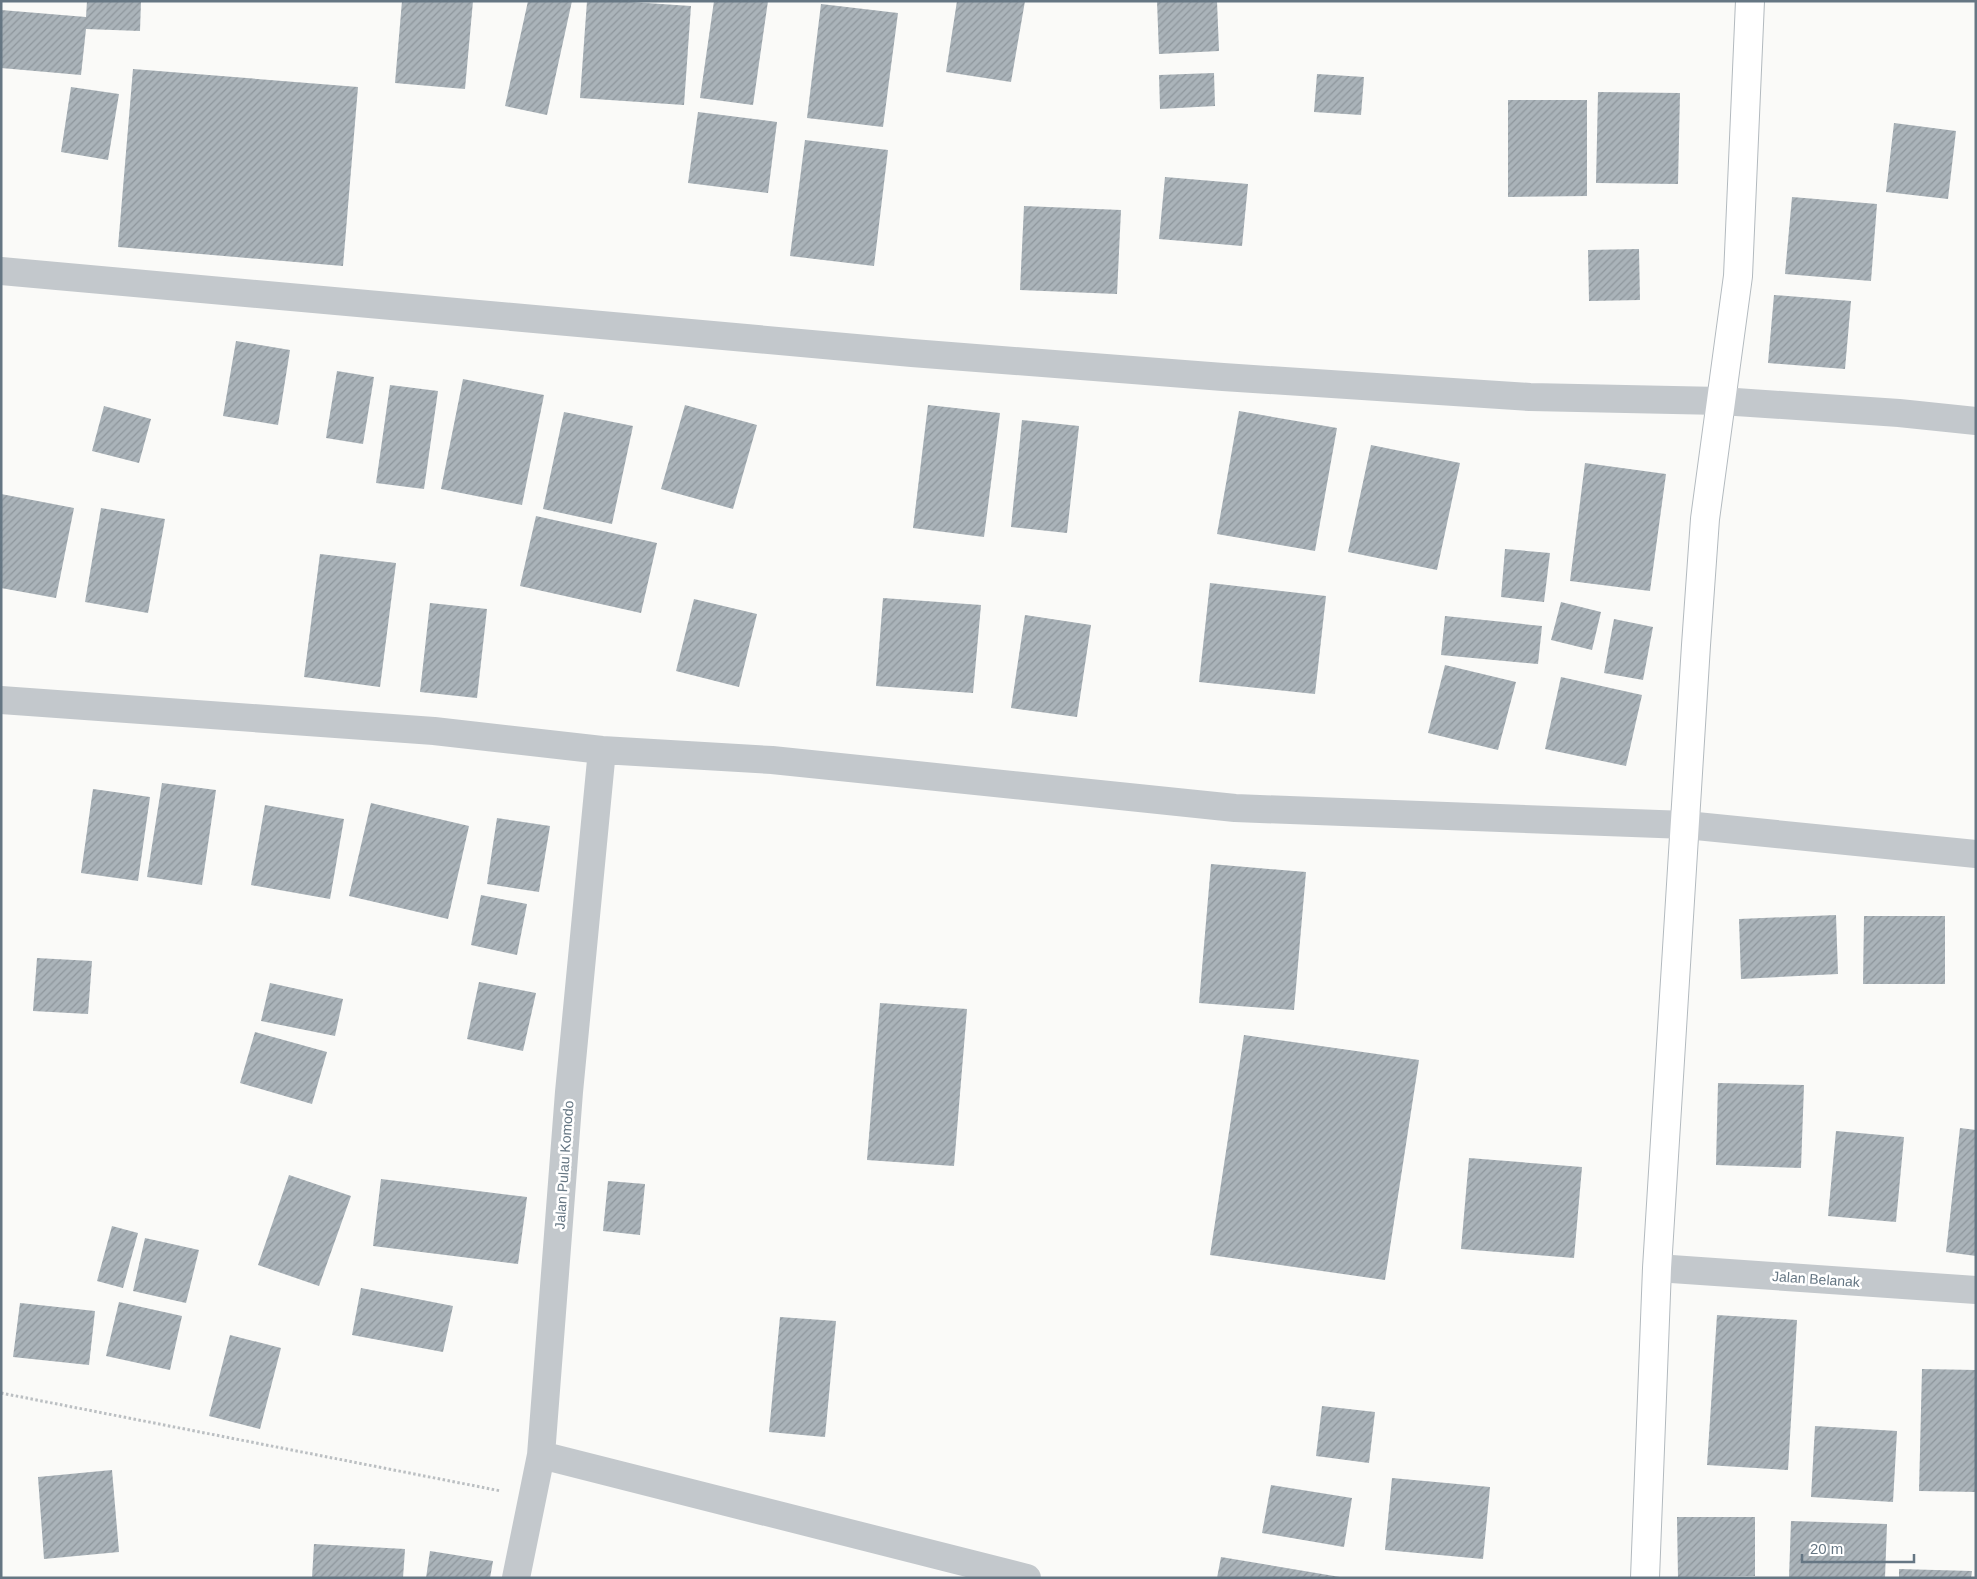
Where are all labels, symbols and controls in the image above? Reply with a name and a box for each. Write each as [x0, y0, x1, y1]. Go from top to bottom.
street label: Jalan Pulau Komodo [552, 1100, 577, 1230]
street label: Jalan Belanak [1772, 1268, 1861, 1290]
scale bar [1802, 1532, 1914, 1564]
text: 20 m [1810, 1540, 1843, 1557]

